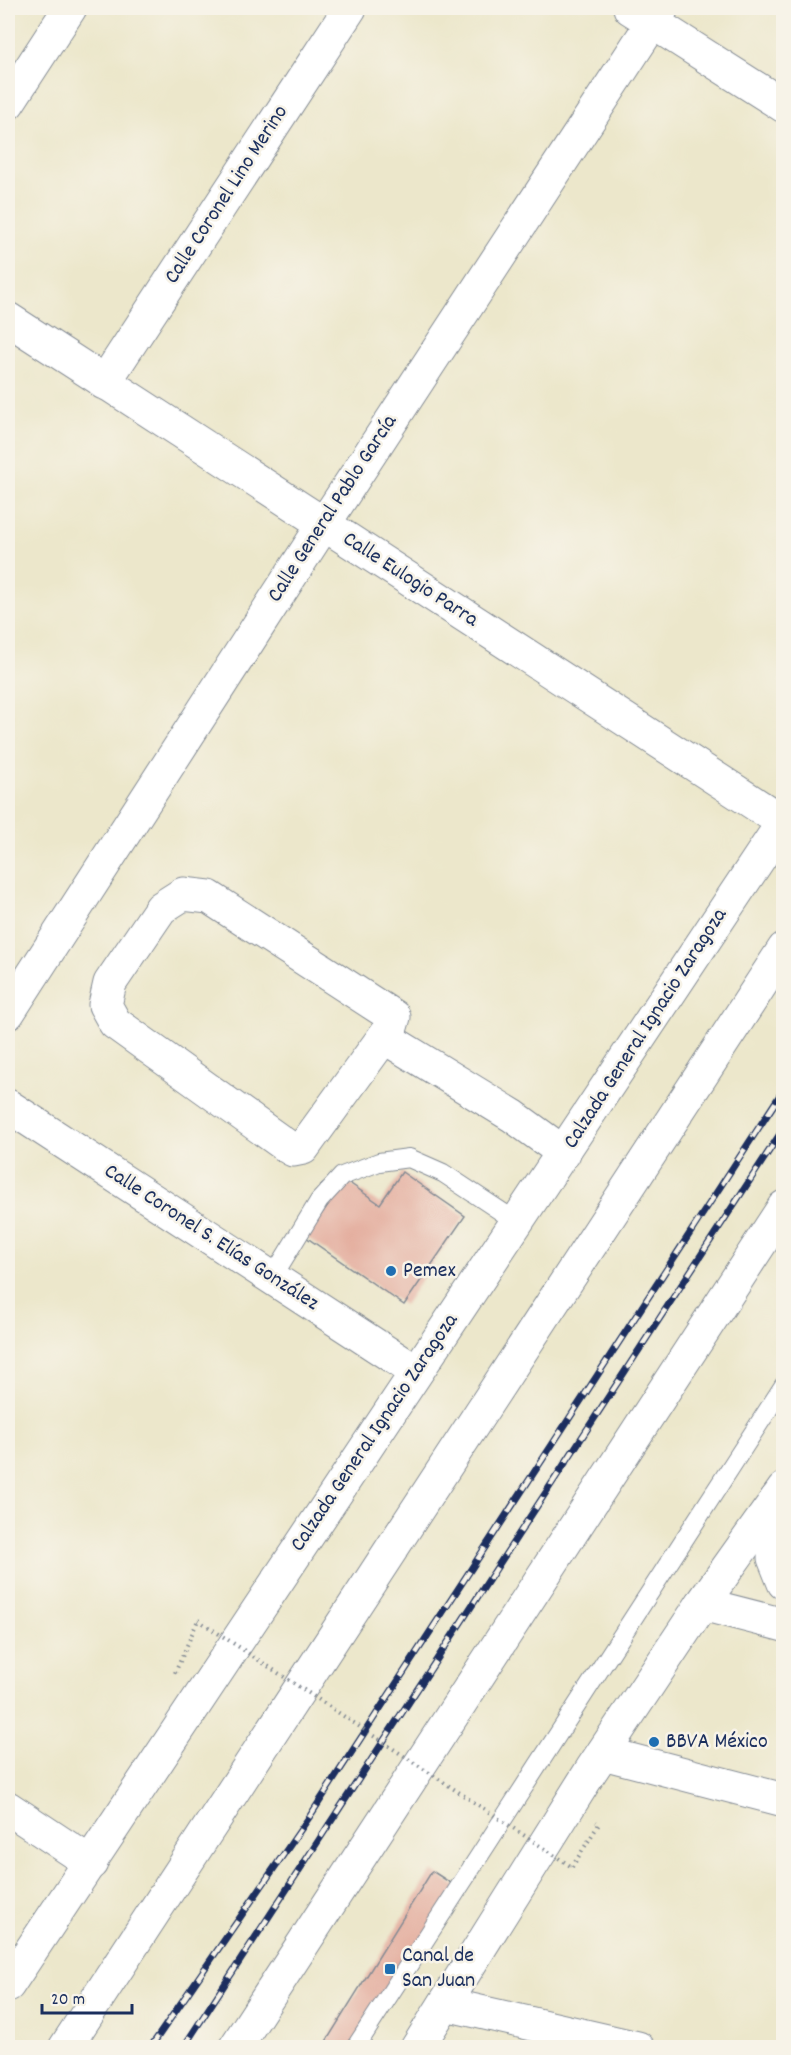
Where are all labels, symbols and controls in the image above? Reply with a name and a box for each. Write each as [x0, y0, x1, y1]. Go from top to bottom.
street label: Calle Coronel Lino Merino [157, 99, 297, 291]
street label: Calle General Pablo García [261, 408, 406, 609]
street label: Calle Eulogio Parra [336, 524, 485, 636]
street label: Calzada General Ignacio Zaragoza [556, 902, 736, 1155]
street label: Calle Coronel S. Elías González [97, 1157, 325, 1320]
place label: Pemex [403, 1256, 456, 1287]
marker: Pemex [384, 1264, 398, 1278]
street label: Calzada General Ignacio Zaragoza [283, 1307, 467, 1558]
place label: BBVA México [666, 1727, 768, 1758]
marker: BBVA México [647, 1735, 661, 1749]
place label: Canal de San Juan [402, 1941, 475, 1997]
marker: Canal de San Juan [383, 1962, 397, 1976]
scale bar [42, 1977, 132, 2015]
text: 20 m [51, 1988, 85, 2013]

